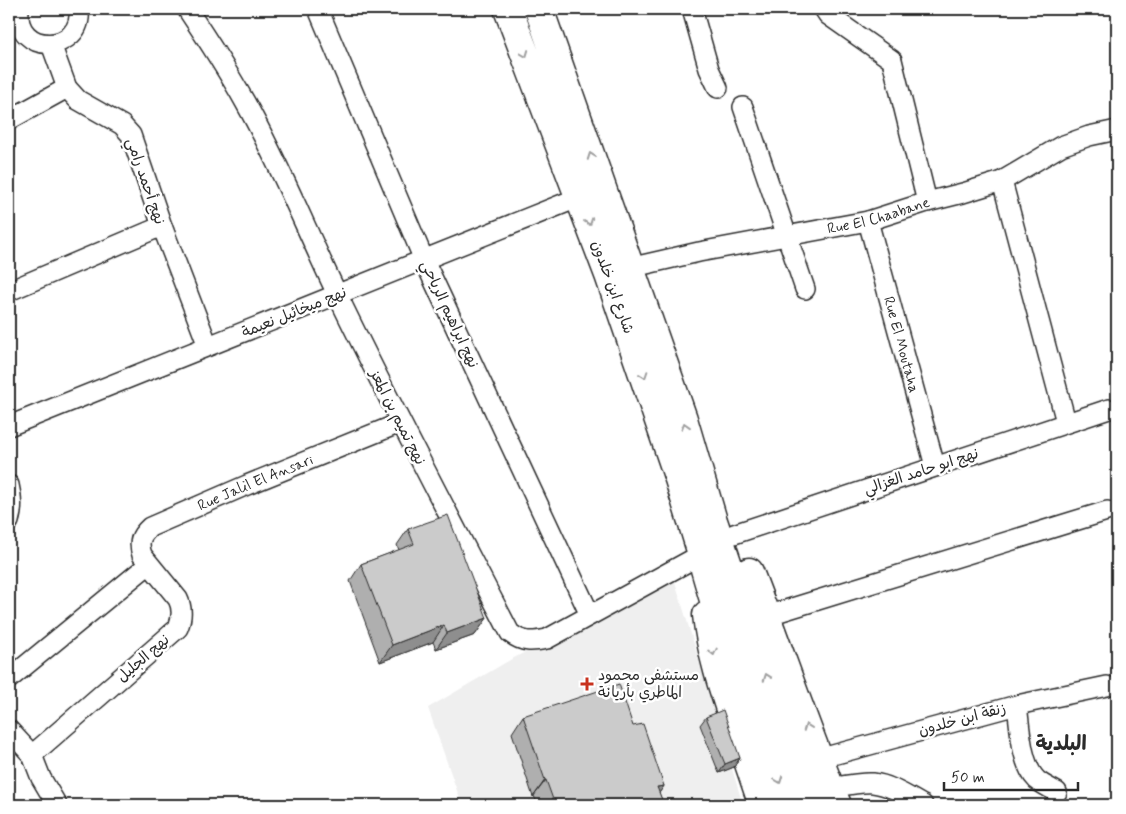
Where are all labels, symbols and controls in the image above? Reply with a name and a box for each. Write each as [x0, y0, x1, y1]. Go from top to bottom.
one-way arrow [519, 49, 529, 58]
street label: نهج أحمد رامي [119, 135, 169, 228]
one-way arrow [587, 153, 597, 161]
street label: Rue El Chaabane [826, 193, 932, 239]
one-way arrow [583, 218, 593, 226]
street label: شارع ابن خلدون [586, 238, 638, 337]
street label: نهج ابراهيم الرياحي [414, 257, 483, 372]
street label: نهج ميخائيل نعيمة [239, 283, 350, 343]
street label: Rue El Moutaha [878, 294, 924, 396]
street label: نهج تميم بن المعز [363, 365, 430, 469]
one-way arrow [638, 371, 648, 379]
one-way arrow [680, 422, 690, 430]
street label: نهج ابو حامد الغزالي [861, 444, 982, 502]
street label: Rue Jalil El Ansari [195, 450, 316, 516]
street label: نهج الجليل [113, 630, 174, 687]
one-way arrow [707, 648, 718, 657]
place label: مستشفى محمود الماطري بأريانة [598, 666, 699, 703]
one-way arrow [763, 674, 773, 682]
marker: مستشفى محمود الماطري بأريانة [580, 677, 594, 691]
street label: زنقة ابن خلدون [916, 699, 1008, 741]
one-way arrow [803, 723, 813, 732]
district label: البلدية [1035, 731, 1087, 758]
scale bar [944, 759, 1077, 791]
text: 50 m [951, 768, 985, 788]
one-way arrow [773, 775, 783, 784]

